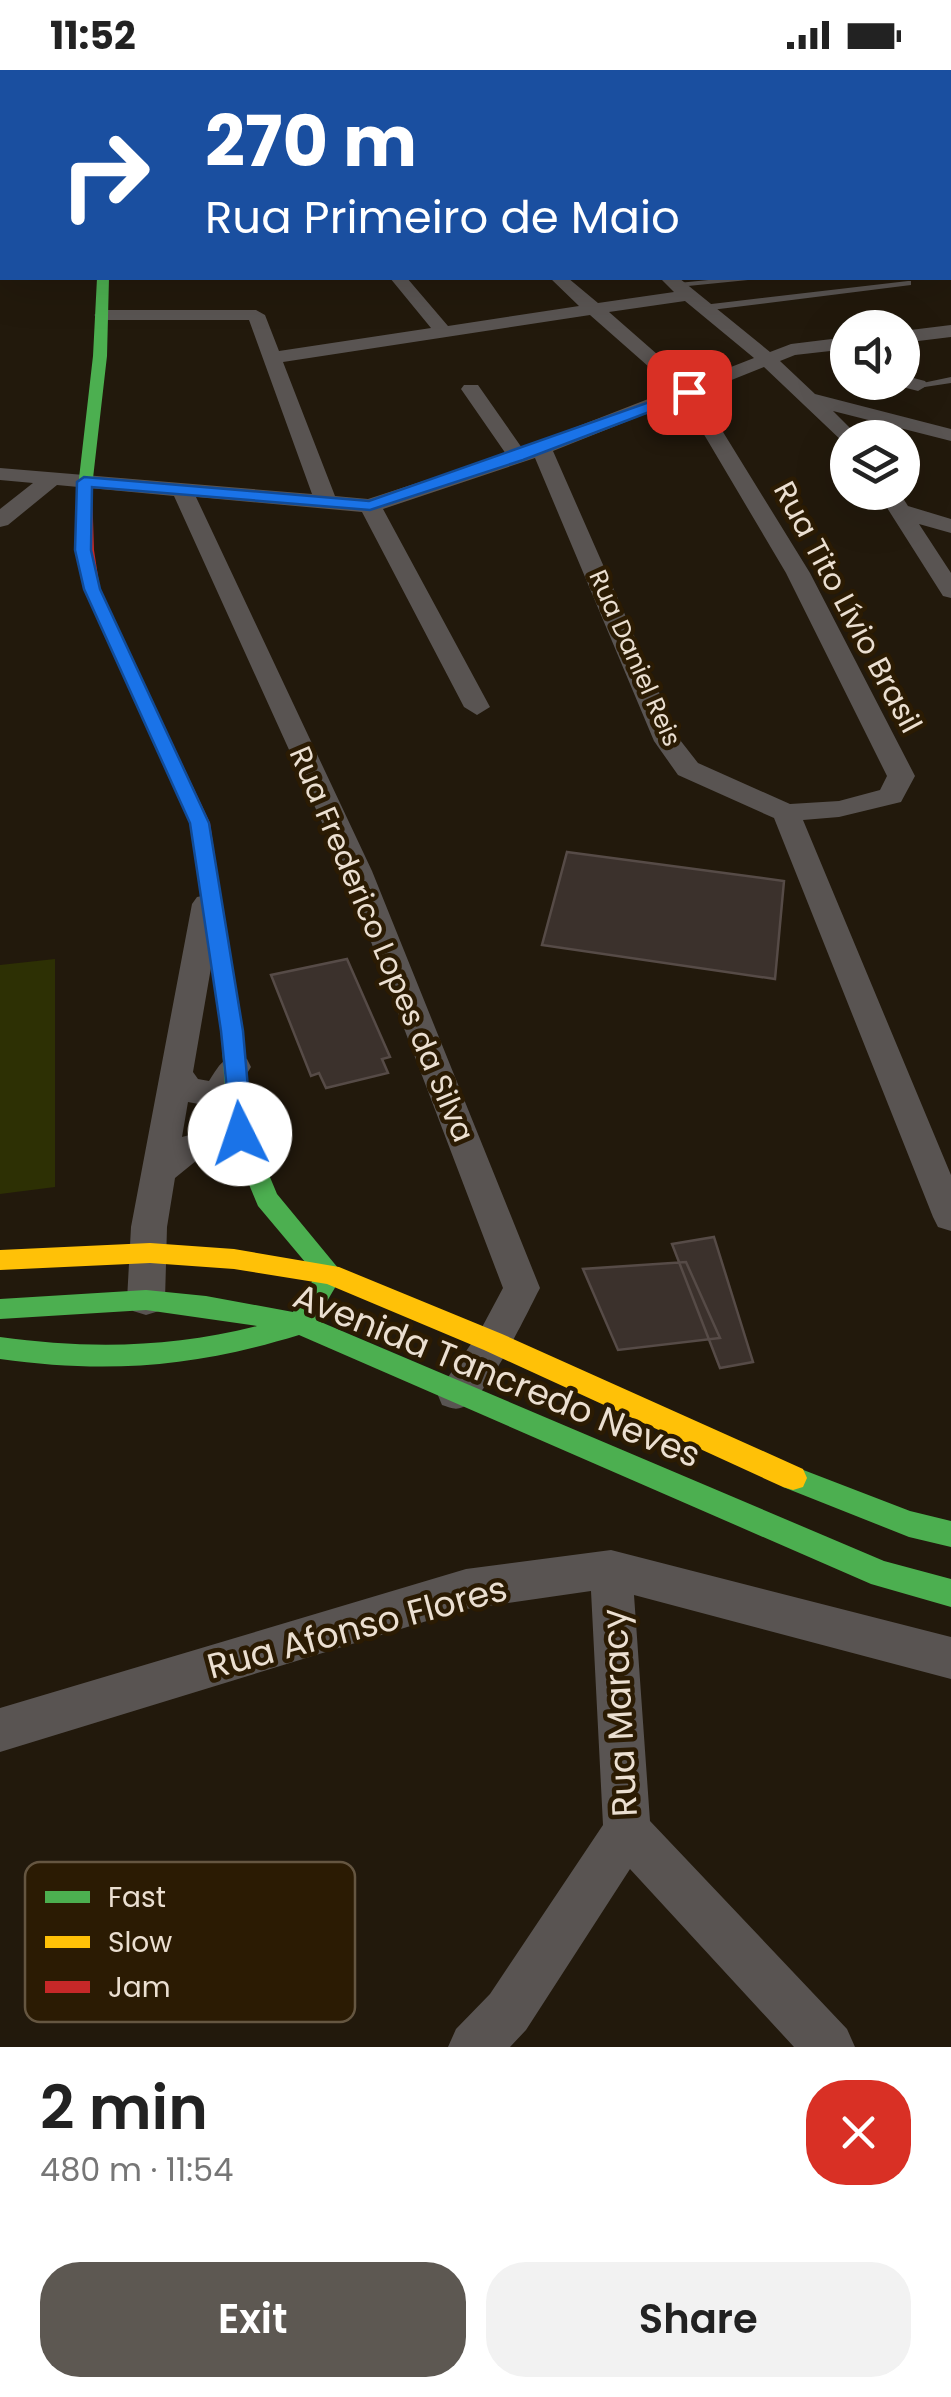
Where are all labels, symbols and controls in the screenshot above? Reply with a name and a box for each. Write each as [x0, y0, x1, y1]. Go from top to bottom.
text: 11:52 [50, 9, 136, 62]
text: 270 m [205, 92, 417, 191]
icon: right [40, 110, 170, 240]
text: Rua Primeiro de Maio [205, 186, 680, 249]
map controls [830, 310, 920, 510]
button: sound [830, 310, 920, 400]
pin [647, 350, 732, 435]
icon: arrive [662, 365, 717, 420]
button: layers [830, 420, 920, 510]
street label: Rua Tito Lívio Brasil [763, 474, 933, 740]
street label: Rua Daniel Reis [580, 564, 690, 752]
street label: Rua Frederico Lopes da Silva [279, 739, 485, 1149]
position arrow [188, 1082, 292, 1186]
street label: Avenida Tancredo Neves [286, 1271, 708, 1479]
street label: Rua Afonso Flores [202, 1563, 512, 1691]
street label: Rua Maracy [589, 1607, 649, 1818]
legend [25, 1862, 355, 2022]
text: Fast [108, 1878, 166, 1917]
text: Slow [108, 1923, 172, 1962]
text: Jam [108, 1968, 171, 2007]
text: 2 min [40, 2066, 208, 2150]
button: close [806, 2080, 911, 2185]
text: 480 m · 11:54 [40, 2147, 233, 2192]
button: Exit [40, 2262, 466, 2377]
button: Share [486, 2262, 911, 2377]

